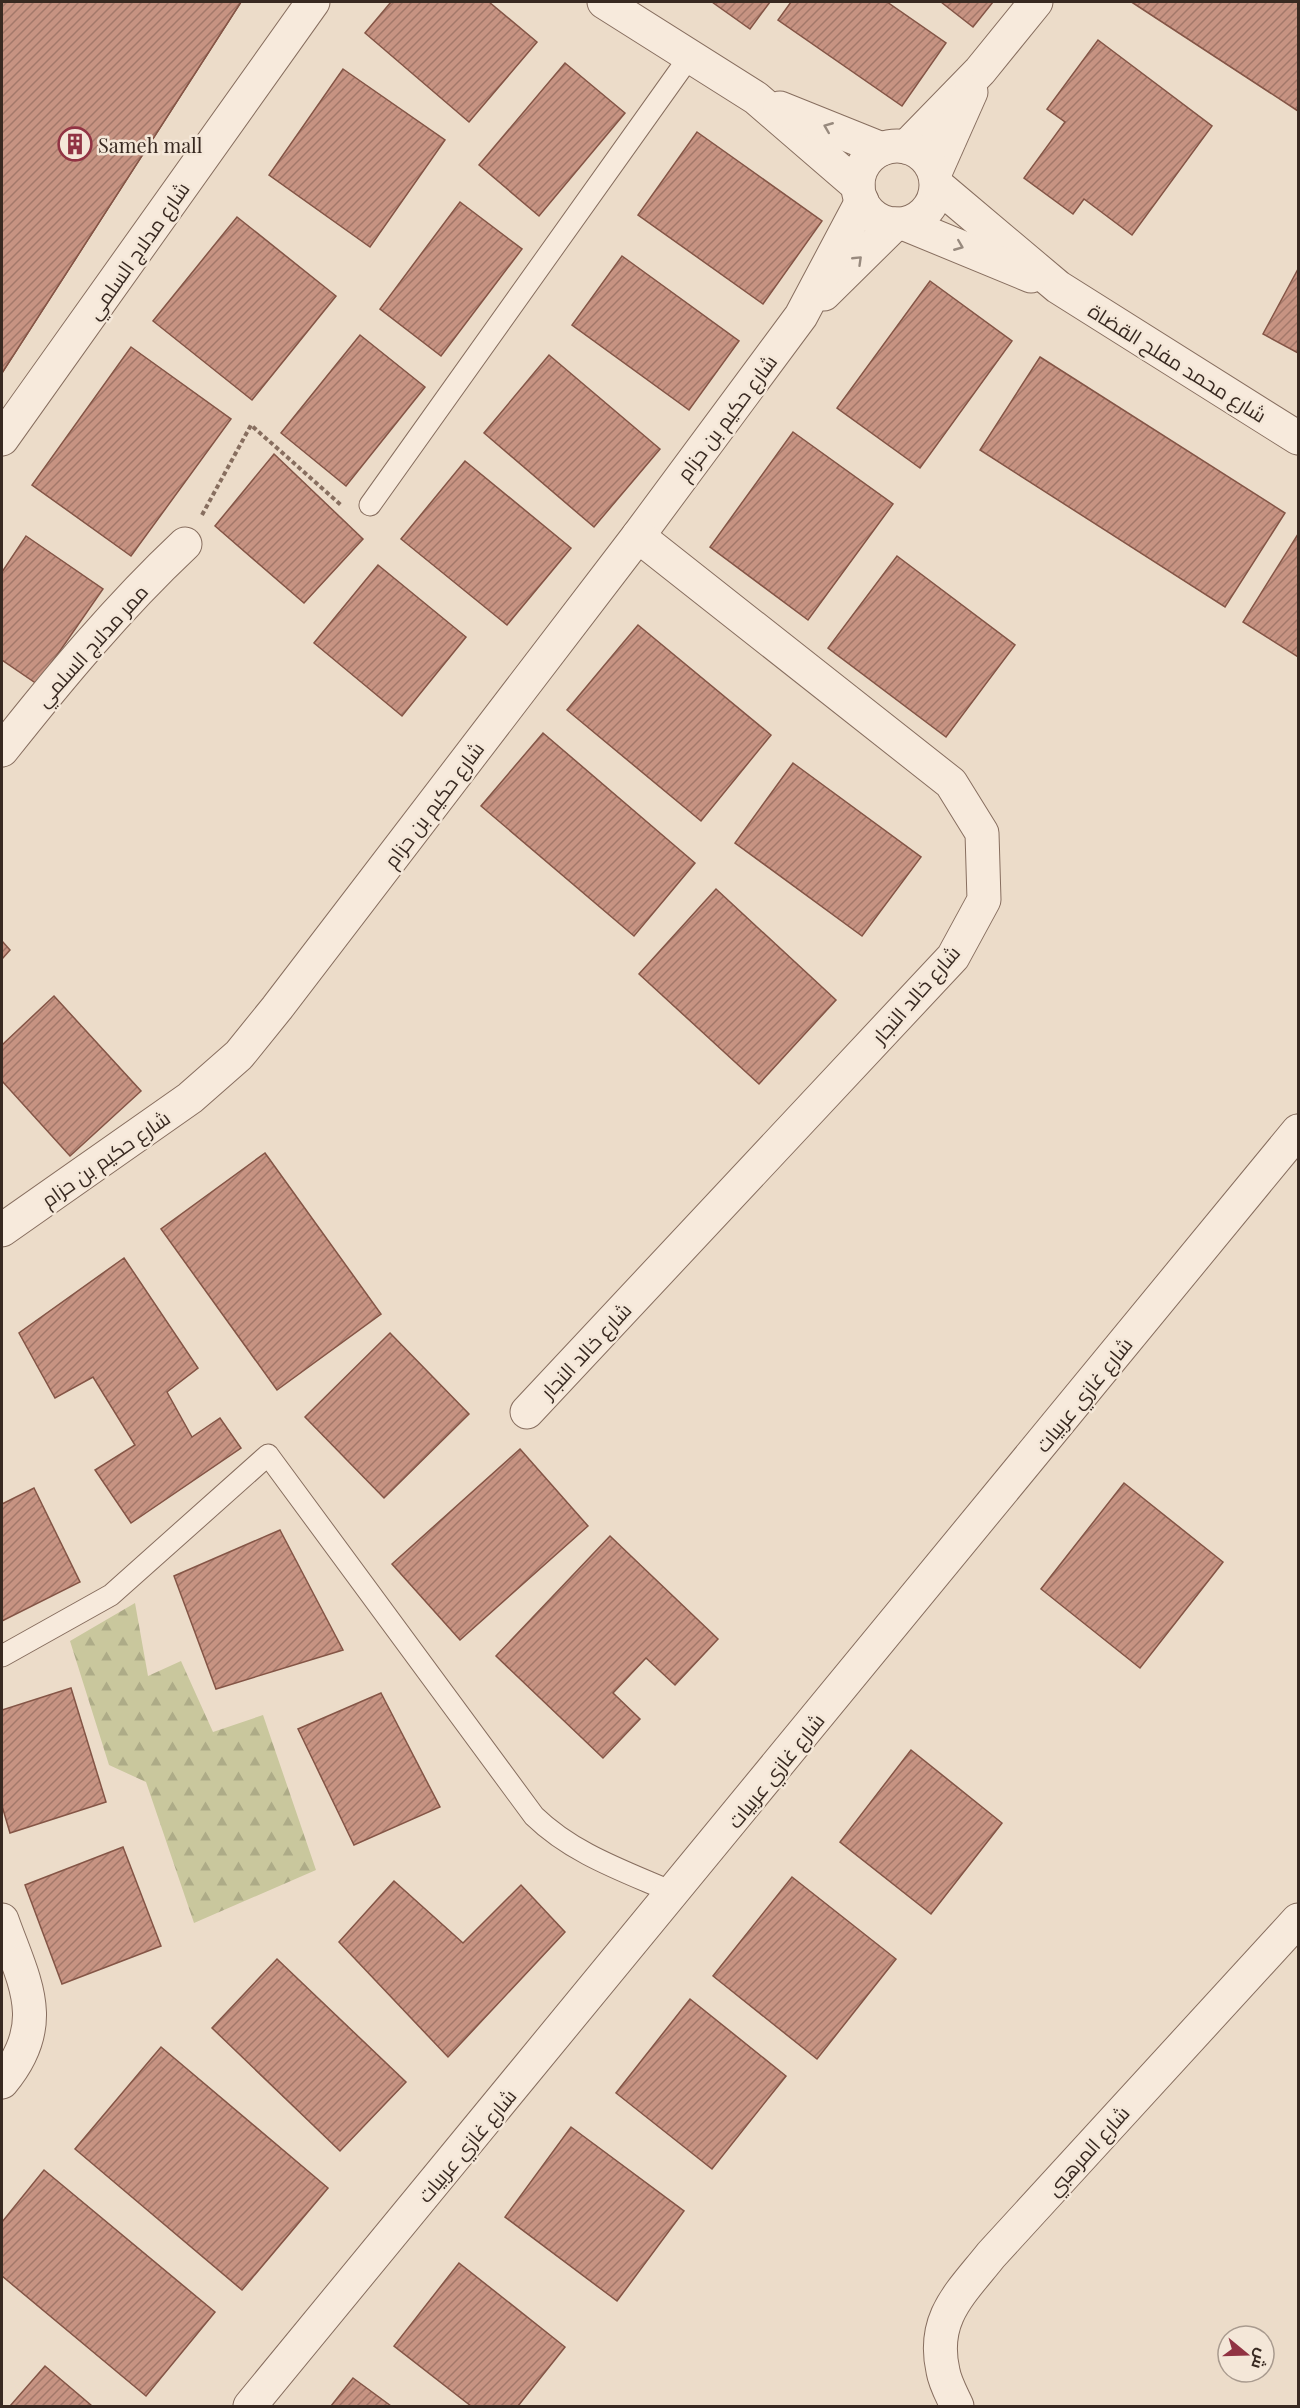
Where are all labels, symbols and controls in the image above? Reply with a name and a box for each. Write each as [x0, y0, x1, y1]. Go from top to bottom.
one-way arrow [823, 122, 834, 134]
building icon: Sameh mall [57, 126, 93, 162]
place label: Sameh mall [98, 131, 203, 158]
street label: شارع مدلاج السلمي [79, 176, 198, 326]
one-way arrow [953, 239, 964, 251]
one-way arrow [850, 257, 861, 268]
street label: شارع محمد مفلح القضاة [1083, 296, 1272, 430]
street label: شارع حكيم بن حزام [670, 348, 784, 487]
street label: ممر مدلاج السلمي [29, 578, 156, 715]
street label: شارع حكيم بن حزام [377, 735, 491, 874]
street label: شارع خالد النجار [864, 939, 967, 1051]
street label: شارع حكيم بن حزام [35, 1104, 176, 1214]
street label: شارع خالد النجار [533, 1296, 638, 1406]
street label: شارع غازي عربيات [1028, 1331, 1141, 1460]
street label: شارع غازي عربيات [720, 1707, 833, 1836]
street label: شارع غازي عربيات [411, 2083, 525, 2210]
street label: شارع المرهبي [1039, 2099, 1138, 2203]
north arrow [1216, 2324, 1276, 2384]
text: ش [1247, 2346, 1274, 2372]

